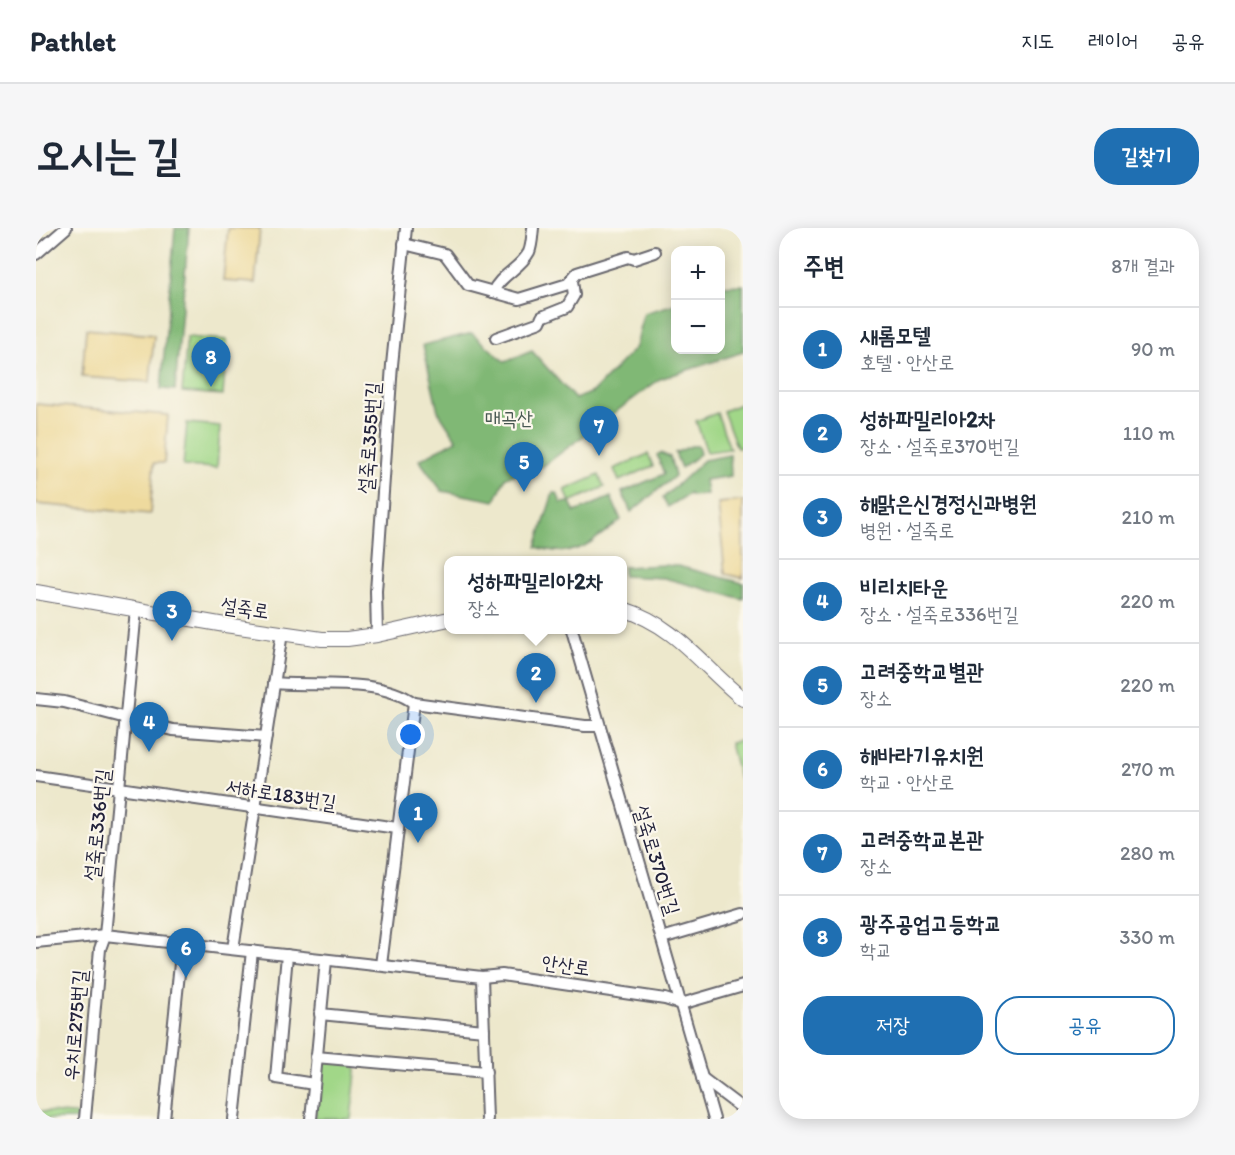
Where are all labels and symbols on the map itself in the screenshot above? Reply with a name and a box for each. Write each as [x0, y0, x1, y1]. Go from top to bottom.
pin: 8 [192, 338, 231, 387]
street label: 설죽로355번길 [353, 381, 385, 495]
park label: 매곡산 [485, 406, 533, 430]
pin: 7 [580, 406, 618, 456]
pin: 5 [504, 442, 544, 492]
pin: 3 [152, 592, 192, 641]
street label: 설죽로 [219, 593, 271, 623]
pin: 2 [516, 654, 556, 703]
pin: 4 [130, 702, 168, 752]
your location [396, 720, 425, 749]
street label: 설죽로336번길 [79, 768, 115, 882]
street label: 서하로183번길 [224, 773, 338, 815]
pin: 1 [398, 794, 437, 843]
street label: 설죽로370번길 [629, 802, 685, 918]
pin: 6 [166, 928, 206, 978]
street label: 안산로 [540, 950, 592, 980]
street label: 우치로275번길 [58, 968, 92, 1082]

